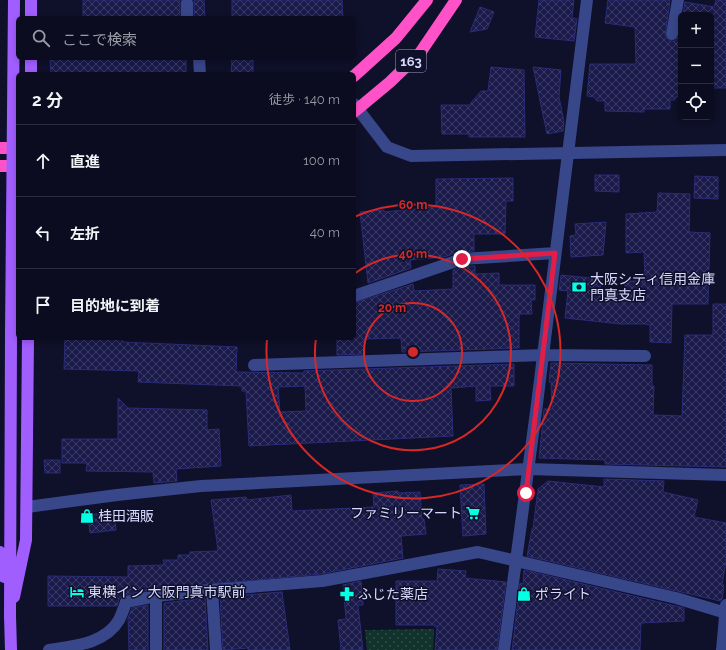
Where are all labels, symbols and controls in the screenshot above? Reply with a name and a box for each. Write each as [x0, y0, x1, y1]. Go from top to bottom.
map controls [678, 12, 714, 120]
button: + [678, 12, 714, 48]
search box [16, 16, 356, 60]
icon: search [30, 27, 52, 49]
text: ここで検索 [62, 31, 137, 49]
button: − [678, 48, 714, 84]
road number: 163 [396, 50, 426, 72]
button: locate [678, 84, 714, 120]
text: 2 分 [32, 90, 63, 110]
text: 徒歩 · 140 m [269, 92, 340, 107]
icon: ahead [32, 150, 54, 172]
text: 直進 [70, 153, 100, 171]
text: 100 m [303, 153, 340, 168]
text: 60 m [399, 198, 427, 212]
icon: left [32, 222, 54, 244]
text: 左折 [70, 225, 100, 243]
text: 40 m [310, 225, 340, 240]
text: 40 m [399, 247, 427, 261]
route end [453, 250, 471, 268]
place label: 大阪シティ信用金庫 門真支店 [590, 271, 715, 303]
bank icon: 大阪シティ信用金庫 門真支店 [571, 279, 587, 295]
icon: arrive [32, 294, 54, 316]
text: 目的地に到着 [70, 297, 160, 315]
text: 20 m [378, 301, 406, 315]
centre of rings [406, 345, 420, 359]
route start [517, 484, 535, 502]
place label: ファミリーマート [350, 505, 462, 521]
supermarket icon: ファミリーマート [465, 505, 481, 521]
shop icon: 桂田酒販 [79, 508, 95, 524]
place label: 桂田酒販 [98, 508, 154, 524]
hotel icon: 東横イン 大阪門真市駅前 [69, 584, 85, 600]
place label: 東横イン 大阪門真市駅前 [88, 584, 246, 600]
pharmacy icon: ふじた薬店 [339, 586, 355, 602]
place label: ふじた薬店 [358, 586, 428, 602]
shop icon: ポライト [516, 586, 532, 602]
place label: ポライト [535, 586, 591, 602]

